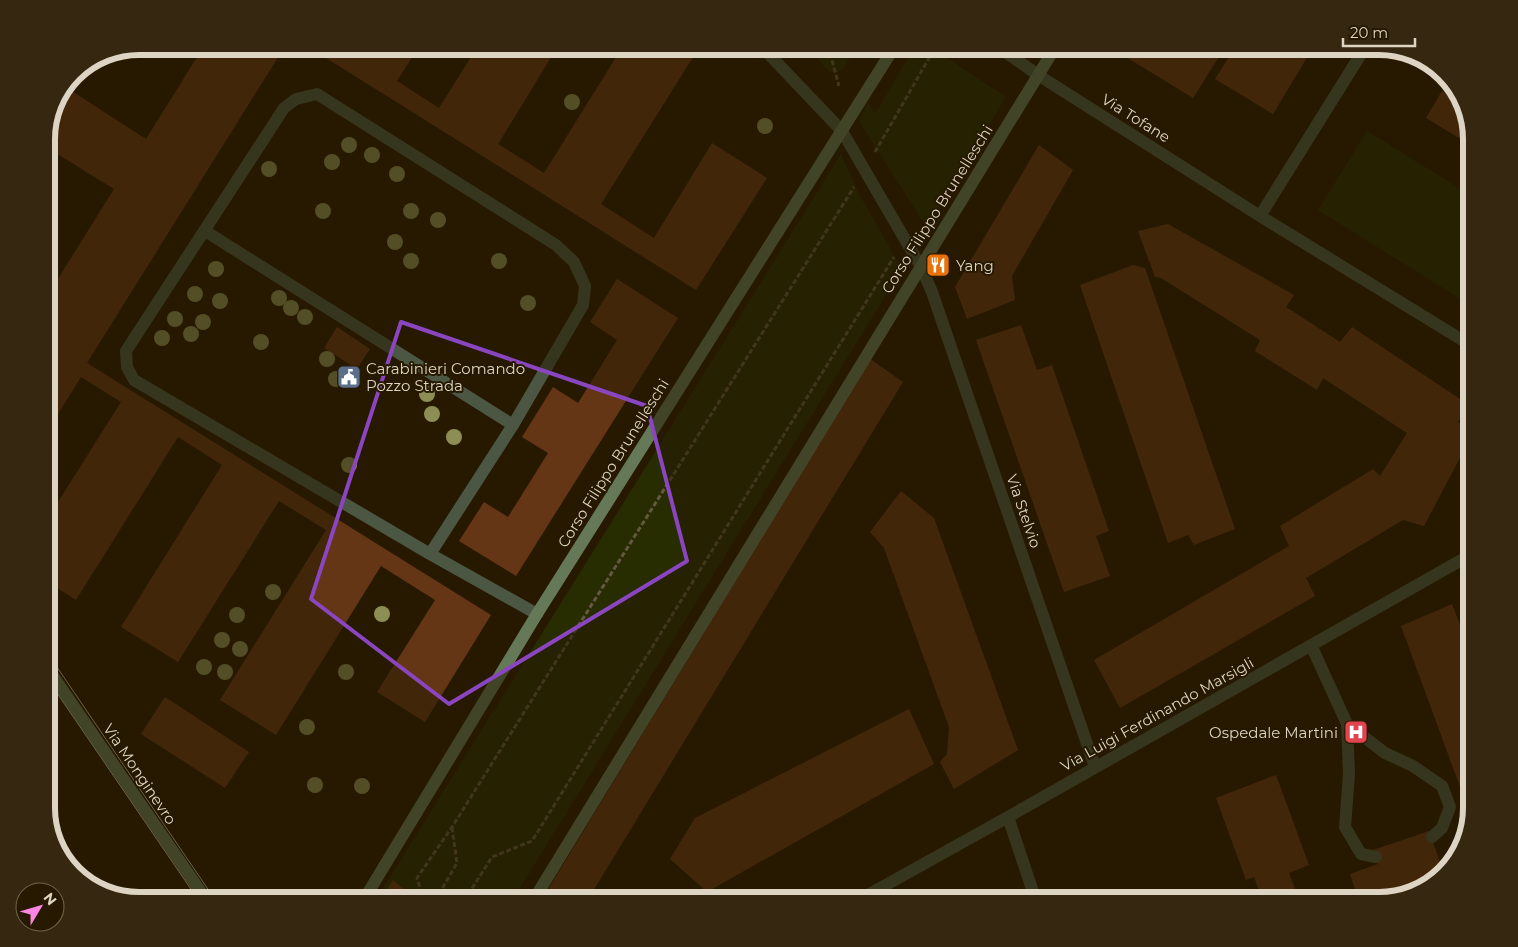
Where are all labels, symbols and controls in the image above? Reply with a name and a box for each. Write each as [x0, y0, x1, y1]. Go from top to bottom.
scale bar [1343, 15, 1416, 47]
text: 20 m [1350, 23, 1388, 42]
street label: Via Tofane [1098, 89, 1174, 147]
street label: Corso Filippo Brunelleschi [877, 121, 997, 297]
restaurant icon: Yang [925, 252, 951, 278]
place label: Yang [956, 256, 994, 275]
place label: Carabinieri Comando Pozzo Strada [366, 359, 525, 395]
public building icon: Carabinieri Comando Pozzo Strada [336, 364, 362, 390]
street label: Corso Filippo Brunelleschi [553, 375, 673, 551]
street label: Via Stelvio [1003, 472, 1045, 550]
street label: Via Luigi Ferdinando Marsigli [1057, 653, 1257, 775]
hospital icon: Ospedale Martini [1343, 719, 1369, 745]
street label: Via Monginevro [99, 720, 181, 828]
place label: Ospedale Martini [1209, 723, 1338, 742]
north arrow [15, 882, 65, 932]
text: N [40, 889, 61, 909]

